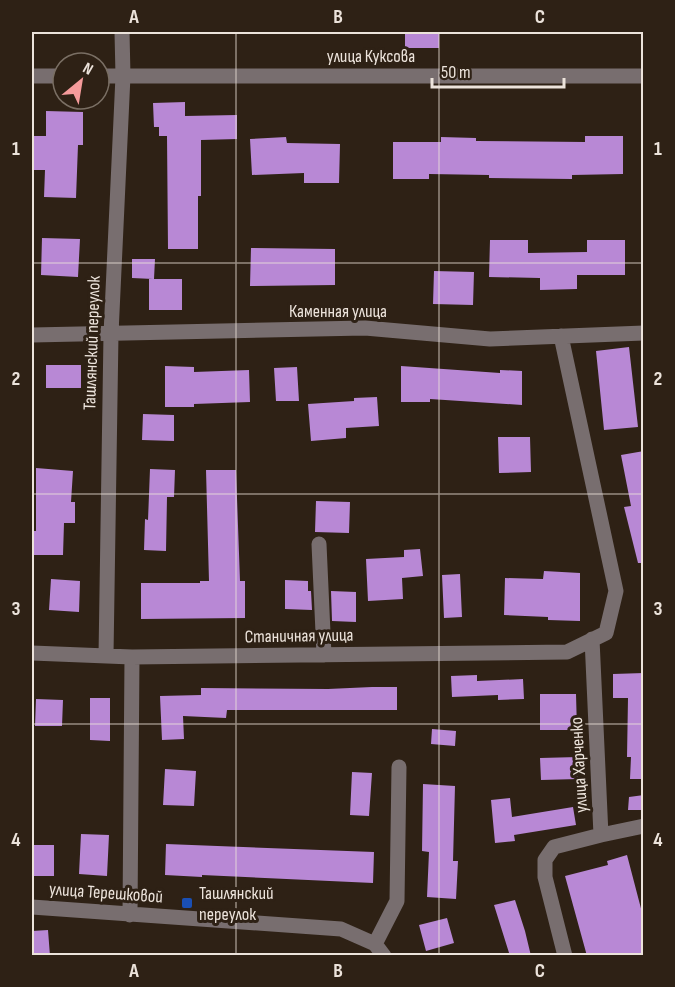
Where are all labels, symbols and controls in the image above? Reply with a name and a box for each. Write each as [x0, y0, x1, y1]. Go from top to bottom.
text: A [128, 5, 139, 29]
text: B [333, 5, 343, 29]
text: C [535, 5, 545, 29]
street label: улица Куксова [327, 46, 415, 67]
north arrow [51, 51, 111, 111]
scale bar [432, 51, 564, 89]
text: N [79, 59, 96, 80]
text: 50 m [441, 62, 471, 83]
text: 1 [12, 137, 20, 161]
text: 1 [654, 137, 662, 161]
street label: Ташлянский переулок [79, 275, 105, 411]
street label: Каменная улица [289, 301, 387, 322]
text: 2 [12, 367, 20, 391]
text: 2 [654, 367, 662, 391]
text: 3 [12, 597, 21, 621]
text: 3 [654, 597, 663, 621]
street label: Станичная улица [244, 625, 354, 647]
street label: улица Харченко [566, 717, 592, 813]
text: 4 [11, 828, 21, 852]
text: 4 [653, 828, 663, 852]
street label: улица Терешковой [48, 879, 164, 907]
place label: Ташлянский переулок [199, 883, 273, 925]
marker: Ташлянский переулок [180, 896, 194, 910]
text: A [128, 959, 139, 983]
text: B [333, 959, 343, 983]
text: C [535, 959, 545, 983]

